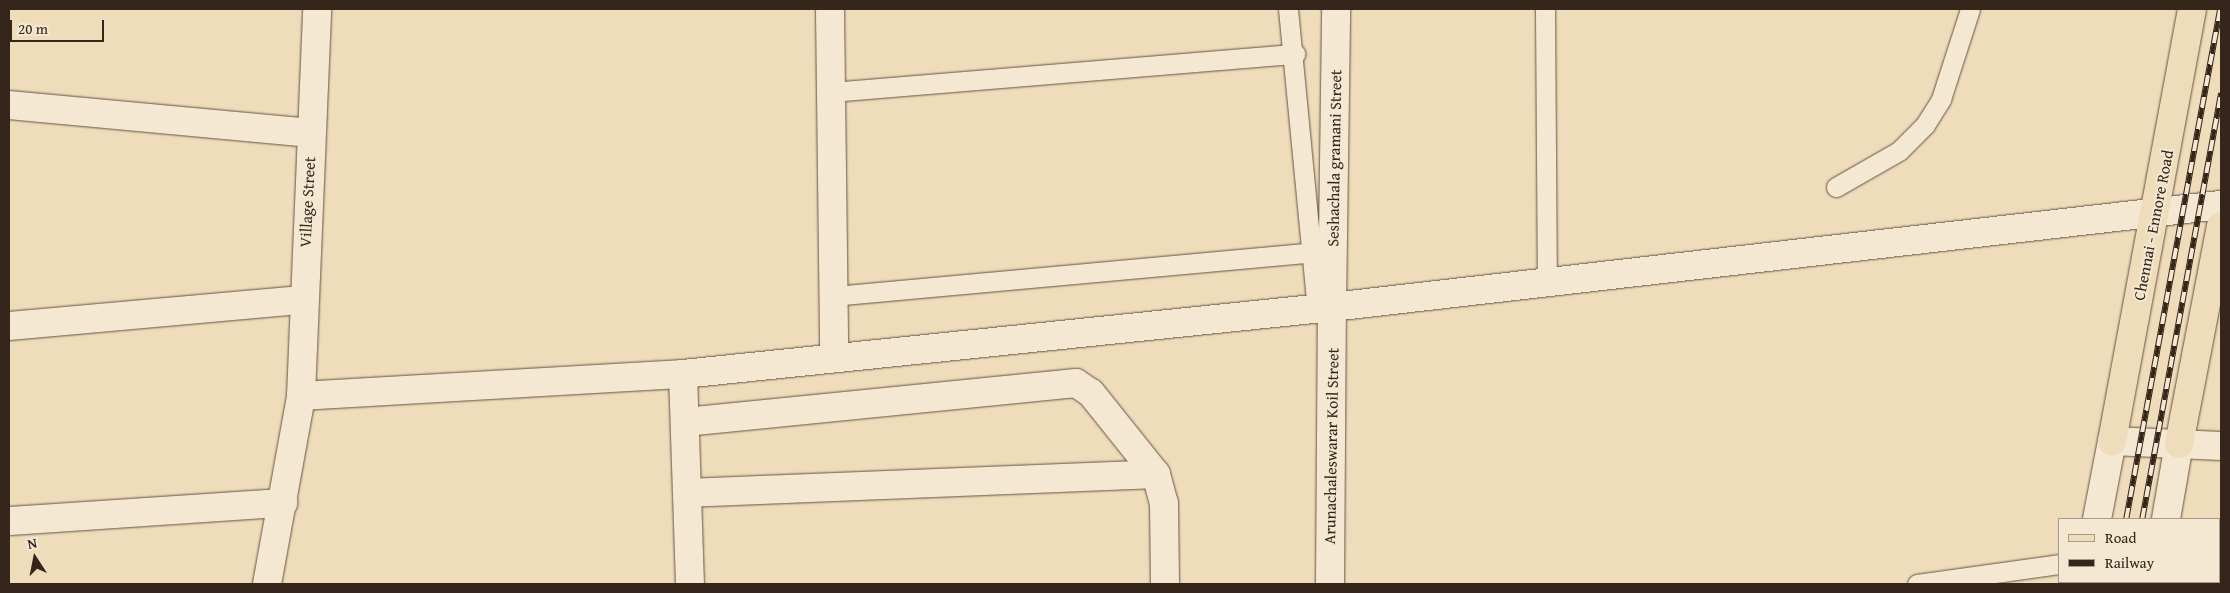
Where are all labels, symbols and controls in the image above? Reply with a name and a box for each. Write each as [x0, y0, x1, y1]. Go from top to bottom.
scale bar [12, 10, 106, 42]
text: 20 m [18, 18, 48, 39]
street label: Seshachala gramani Street [1323, 69, 1345, 247]
street label: Chennai - Ennore Road [2129, 148, 2177, 302]
street label: Village Street [295, 156, 319, 248]
street label: Arunachaleswarar Koil Street [1320, 348, 1342, 544]
legend [2058, 518, 2220, 583]
text: Road [2105, 527, 2136, 548]
north arrow [10, 533, 60, 583]
text: N [26, 533, 39, 554]
text: Railway [2105, 552, 2154, 573]

